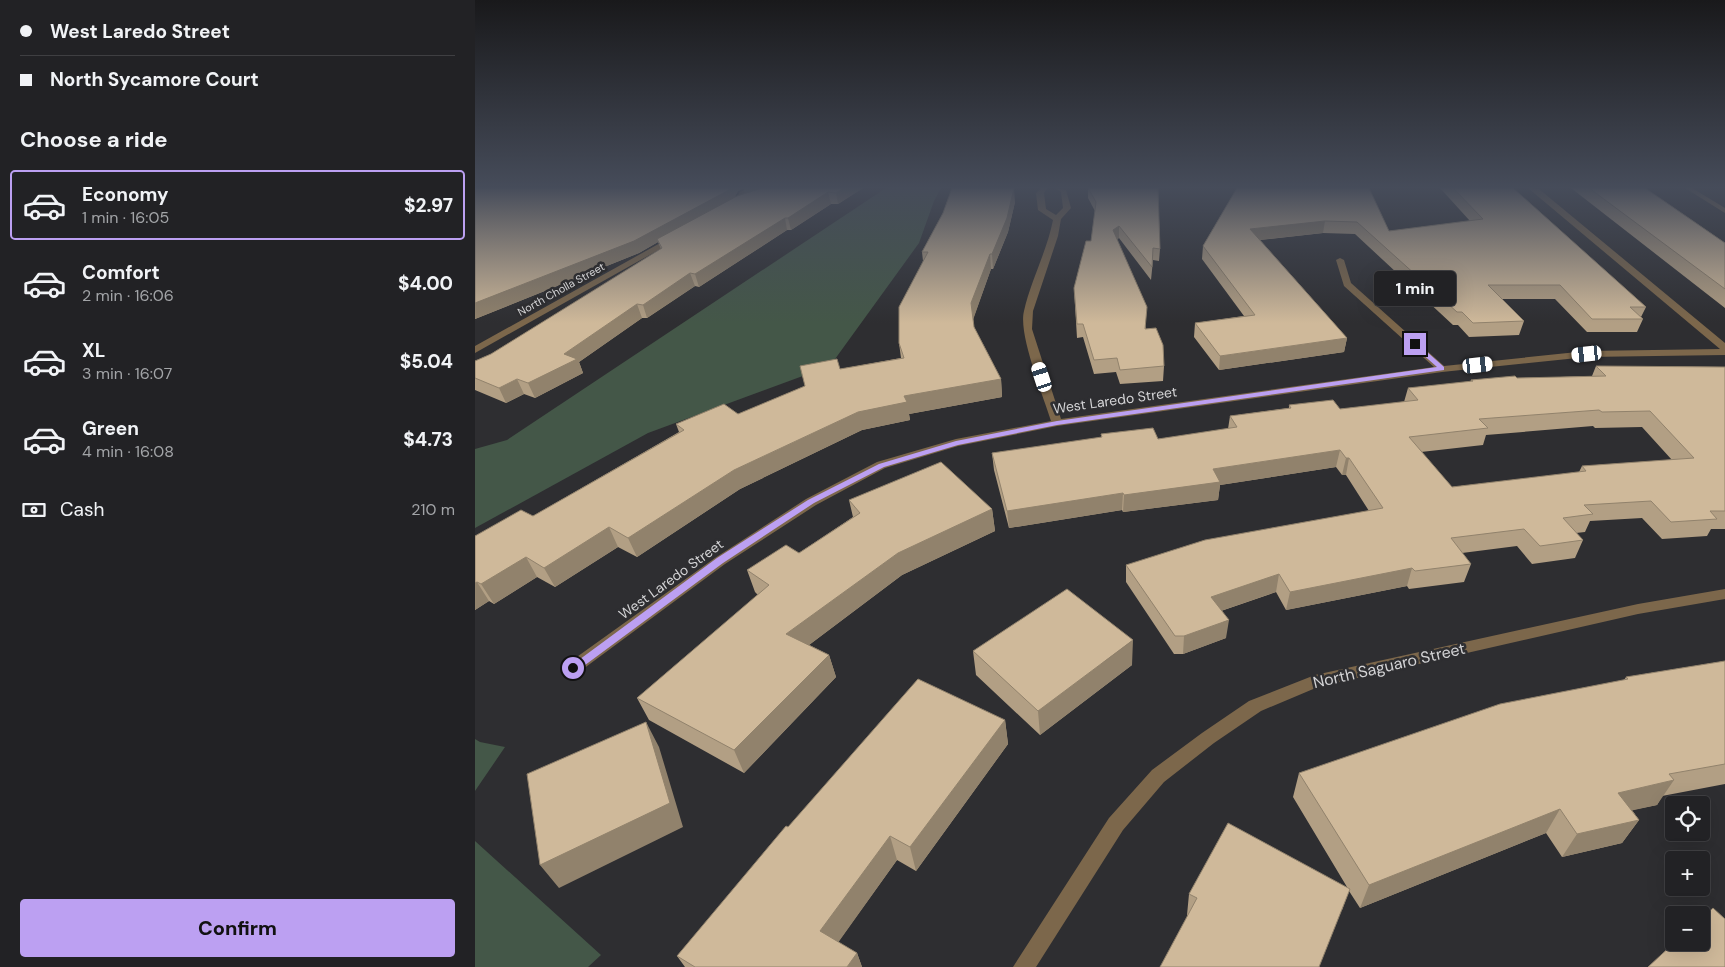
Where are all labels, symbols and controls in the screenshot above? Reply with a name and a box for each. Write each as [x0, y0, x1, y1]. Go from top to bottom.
text: West Laredo Street [50, 19, 230, 44]
text: North Sycamore Court [50, 67, 259, 92]
text: Choose a ride [20, 125, 168, 154]
text: Economy [82, 182, 169, 207]
icon: car [22, 183, 67, 228]
text: $2.97 [404, 193, 453, 218]
text: 1 min · 16:05 [82, 207, 169, 228]
street label: North Cholla Street [515, 259, 607, 319]
text: Comfort [82, 260, 160, 285]
icon: car [22, 261, 67, 306]
text: $4.00 [398, 271, 453, 296]
callout: 1 min [1374, 272, 1456, 306]
text: 1 min [1395, 278, 1435, 299]
text: 2 min · 16:06 [82, 285, 174, 306]
route end [1404, 333, 1426, 355]
text: XL [82, 338, 105, 363]
icon: car [22, 339, 67, 384]
car [1571, 345, 1602, 363]
text: $5.04 [400, 349, 453, 374]
car [1462, 356, 1493, 374]
car [1030, 360, 1053, 394]
text: 3 min · 16:07 [82, 363, 172, 384]
street label: West Laredo Street [1052, 382, 1178, 418]
text: Green [82, 416, 139, 441]
icon: car [22, 417, 67, 462]
text: $4.73 [403, 427, 453, 452]
text: 4 min · 16:08 [82, 441, 174, 462]
icon: cash [20, 496, 48, 524]
text: Cash [60, 497, 104, 522]
text: 210 m [411, 499, 455, 520]
street label: West Laredo Street [615, 535, 727, 623]
street label: North Saguaro Street [1311, 638, 1467, 693]
route start [562, 657, 584, 679]
map controls [1665, 796, 1710, 951]
button: locate [1665, 796, 1710, 841]
button: + [1665, 851, 1710, 896]
button: Confirm [20, 899, 455, 957]
button: − [1665, 906, 1710, 951]

